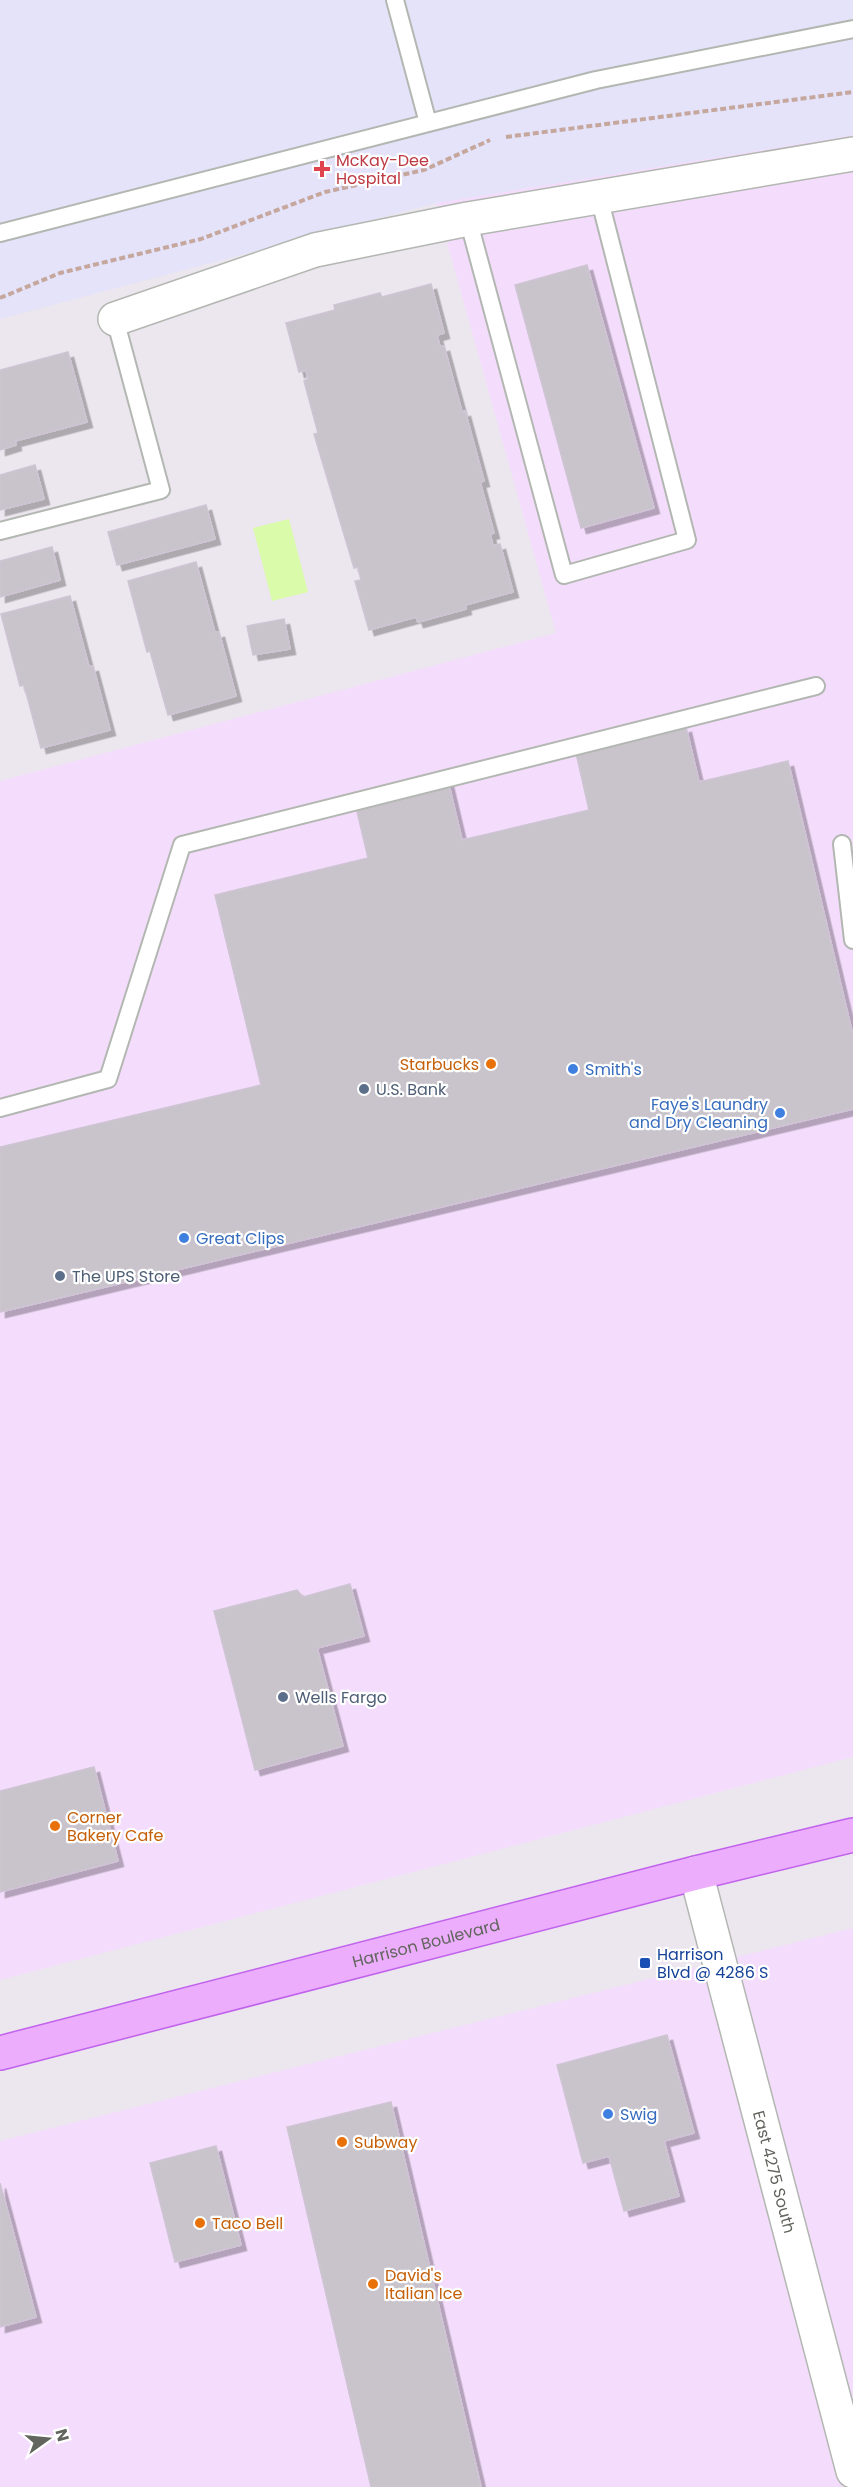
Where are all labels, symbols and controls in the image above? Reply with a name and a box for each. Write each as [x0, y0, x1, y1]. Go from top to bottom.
place label: McKay-Dee Hospital [336, 149, 429, 190]
marker: McKay-Dee Hospital [313, 160, 331, 178]
place label: Starbucks [400, 1053, 479, 1076]
marker: Starbucks [484, 1057, 498, 1071]
place label: Smith's [585, 1058, 642, 1081]
marker: Smith's [566, 1062, 580, 1076]
place label: U.S. Bank [376, 1078, 447, 1101]
marker: U.S. Bank [357, 1082, 371, 1096]
place label: Faye's Laundry and Dry Cleaning [629, 1093, 768, 1134]
marker: Faye's Laundry and Dry Cleaning [773, 1106, 787, 1120]
place label: Great Clips [196, 1227, 285, 1250]
marker: Great Clips [177, 1231, 191, 1245]
place label: The UPS Store [72, 1265, 180, 1288]
marker: The UPS Store [53, 1269, 67, 1283]
place label: Wells Fargo [295, 1686, 387, 1709]
marker: Wells Fargo [276, 1690, 290, 1704]
place label: Corner Bakery Cafe [67, 1806, 163, 1847]
marker: Corner Bakery Cafe [48, 1819, 62, 1833]
street label: Harrison Boulevard [350, 1913, 502, 1973]
place label: Harrison Blvd @ 4286 S [657, 1943, 768, 1984]
marker: Harrison Blvd @ 4286 S [638, 1956, 652, 1970]
place label: Swig [620, 2103, 657, 2126]
marker: Swig [601, 2107, 615, 2121]
street label: East 4275 South [747, 2108, 801, 2236]
place label: Subway [354, 2131, 417, 2154]
marker: Subway [335, 2135, 349, 2149]
place label: Taco Bell [212, 2212, 283, 2235]
marker: Taco Bell [193, 2216, 207, 2230]
place label: David's Italian Ice [385, 2264, 462, 2305]
marker: David's Italian Ice [366, 2277, 380, 2291]
north arrow [18, 2409, 78, 2469]
text: N [49, 2426, 75, 2444]

